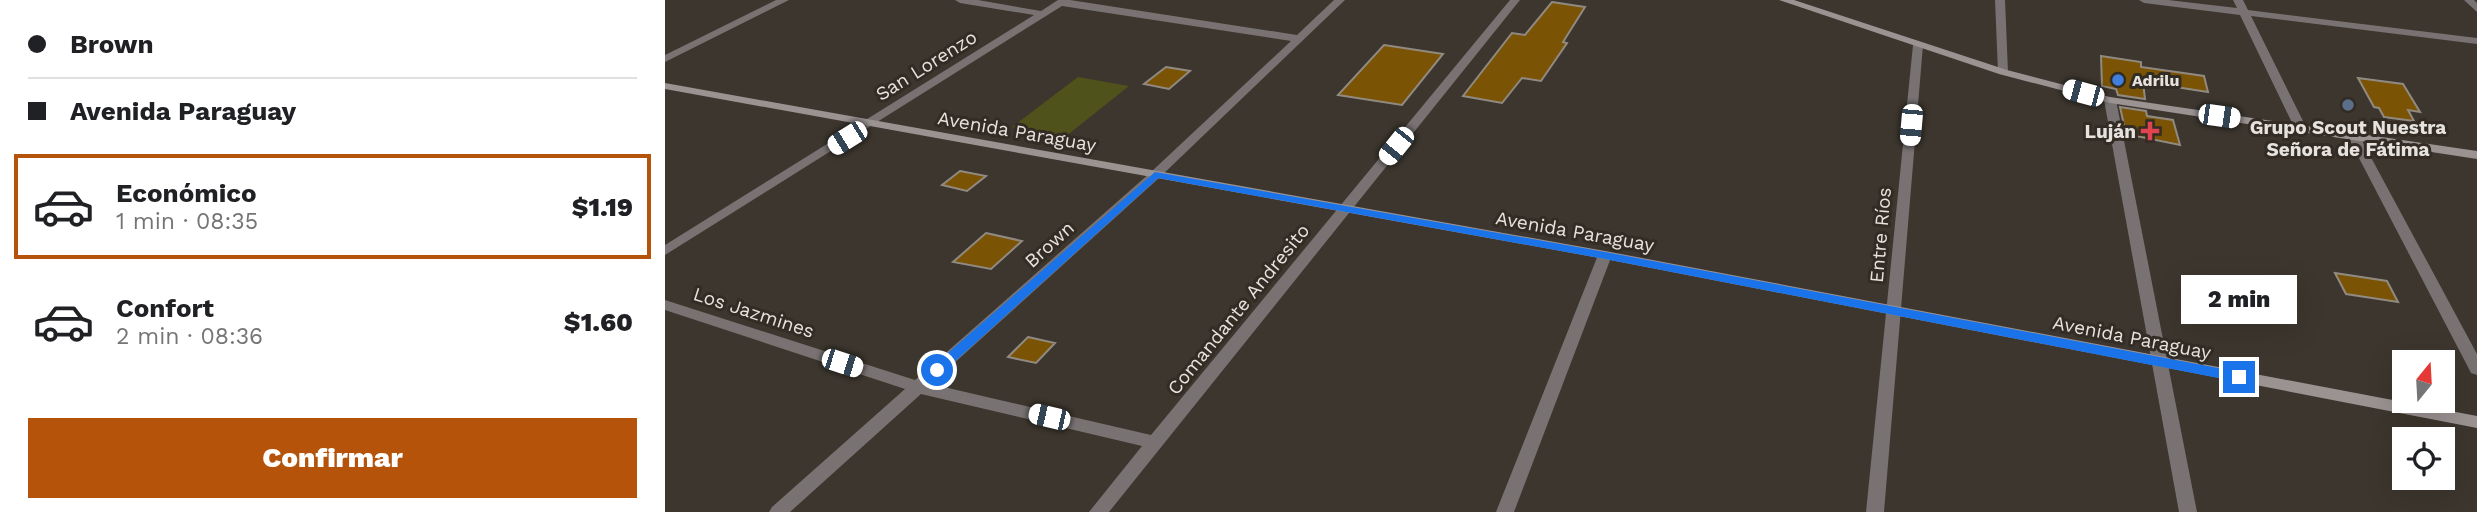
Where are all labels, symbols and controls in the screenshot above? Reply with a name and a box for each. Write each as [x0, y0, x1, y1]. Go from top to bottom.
street label: San Lorenzo [871, 25, 981, 106]
text: Brown [70, 29, 154, 59]
place label: Adrilu [2132, 71, 2179, 90]
marker: Adrilu [2110, 72, 2126, 88]
car [2060, 77, 2107, 109]
text: Avenida Paraguay [70, 96, 296, 126]
marker: Grupo Scout Nuestra Señora de Fátima [2340, 97, 2356, 113]
car [1899, 103, 1924, 147]
car [2197, 103, 2242, 129]
street label: Avenida Paraguay [936, 106, 1098, 157]
place label: Grupo Scout Nuestra Señora de Fátima [2250, 116, 2446, 161]
car [824, 118, 871, 158]
place label: Luján [2085, 120, 2136, 143]
car [1375, 123, 1418, 169]
marker: Luján [2142, 123, 2158, 139]
icon: car [32, 175, 95, 238]
text: Económico [116, 178, 257, 208]
street label: Entre Ríos [1865, 186, 1896, 284]
text: $1.19 [572, 192, 633, 222]
street label: Avenida Paraguay [1494, 206, 1656, 257]
text: 1 min · 08:35 [116, 208, 258, 235]
street label: Brown [1020, 216, 1079, 273]
street label: Comandante Andresito [1162, 219, 1314, 399]
callout: 2 min [2181, 276, 2297, 324]
street label: Los Jazmines [691, 282, 817, 343]
text: 2 min [2208, 286, 2270, 313]
icon: car [32, 290, 95, 353]
text: Confort [116, 293, 214, 323]
text: $1.60 [564, 307, 633, 337]
street label: Avenida Paraguay [2051, 311, 2213, 364]
text: 2 min · 08:36 [116, 323, 263, 350]
car [819, 347, 866, 379]
north arrow [2392, 350, 2455, 413]
map controls [2392, 350, 2455, 490]
route start [921, 354, 953, 386]
route end [2223, 361, 2255, 393]
car [1027, 402, 1072, 432]
button: Confirmar [28, 418, 637, 498]
button: locate [2392, 427, 2455, 490]

